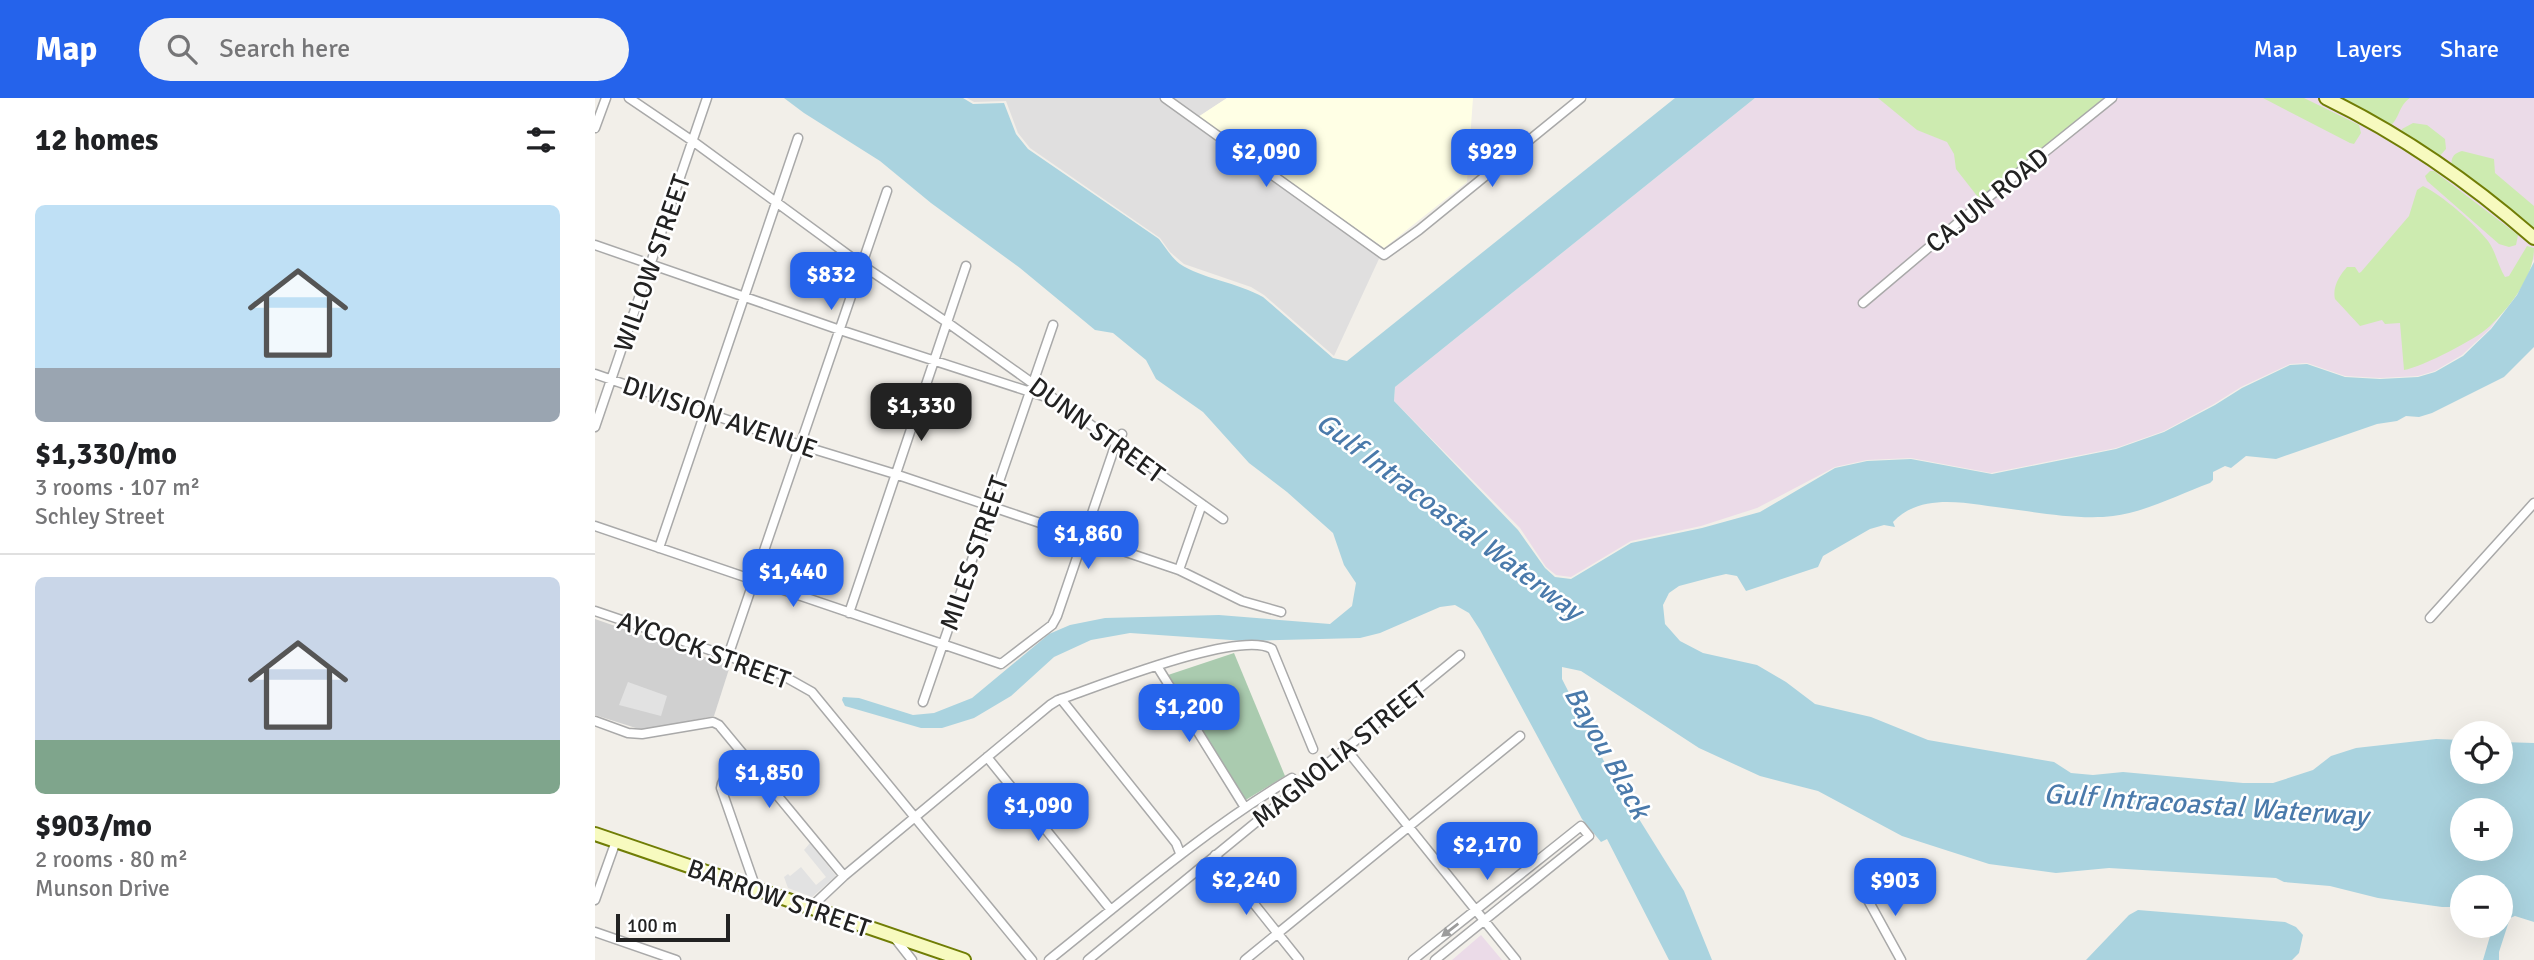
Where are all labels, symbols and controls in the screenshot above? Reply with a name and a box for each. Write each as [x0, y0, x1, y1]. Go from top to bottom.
search box [139, 18, 629, 81]
text: Map [35, 29, 97, 70]
icon: search [163, 30, 201, 68]
text: Search here [219, 33, 350, 65]
text: Map [2253, 34, 2298, 64]
text: Layers [2336, 34, 2402, 64]
text: Share [2440, 34, 2499, 64]
icon: filters [522, 121, 560, 159]
text: 12 homes [35, 122, 158, 159]
pin: $2,090 [1209, 130, 1323, 189]
pin: $929 [1451, 130, 1533, 189]
text: $2,090 [1232, 137, 1300, 166]
text: $929 [1467, 137, 1517, 166]
street label: CAJUN ROAD [1920, 141, 2056, 260]
street label: WILLOW STREET [608, 170, 698, 356]
icon: home [235, 250, 361, 376]
pin: $832 [790, 252, 872, 312]
text: $832 [806, 260, 856, 289]
street label: DIVISION AVENUE [618, 370, 821, 466]
street label: DUNN STREET [1022, 371, 1171, 491]
pin: $1,330 [864, 384, 978, 443]
text: $1,330 [887, 391, 955, 420]
water label: Gulf Intracoastal Waterway [1309, 405, 1592, 630]
text: $1,330/mo [35, 436, 177, 473]
street label: MILES STREET [934, 472, 1016, 635]
text: 3 rooms · 107 m² [35, 473, 200, 502]
text: Schley Street [35, 502, 165, 531]
pin: $1,860 [1031, 512, 1145, 571]
text: $1,860 [1054, 519, 1122, 548]
pin: $1,440 [736, 550, 850, 609]
text: $1,440 [759, 557, 827, 586]
street label: AYCOCK STREET [613, 605, 794, 697]
icon: home [235, 622, 361, 748]
street label: MAGNOLIA STREET [1246, 675, 1433, 835]
water label: Bayou Black [1557, 680, 1659, 827]
pin: $1,200 [1132, 684, 1246, 744]
text: $1,200 [1155, 692, 1223, 721]
map controls [2450, 721, 2513, 938]
button: locate [2450, 721, 2513, 784]
pin: $1,850 [712, 750, 826, 810]
text: $1,850 [735, 758, 803, 787]
water label: Gulf Intracoastal Waterway [2043, 777, 2373, 834]
pin: $1,090 [981, 784, 1095, 843]
text: $1,090 [1004, 791, 1072, 820]
button: + [2450, 798, 2513, 861]
text: $903/mo [35, 808, 152, 845]
pin: $2,170 [1430, 822, 1544, 882]
text: $2,170 [1453, 830, 1521, 859]
text: 2 rooms · 80 m² [35, 845, 188, 874]
street label: BARROW STREET [683, 853, 875, 945]
pin: $2,240 [1189, 858, 1303, 917]
pin: $903 [1854, 858, 1936, 918]
text: $2,240 [1212, 865, 1280, 894]
text: $903 [1870, 866, 1920, 895]
text: Munson Drive [35, 874, 170, 903]
button: − [2450, 875, 2513, 938]
scale bar [616, 911, 730, 943]
text: 100 m [627, 914, 677, 938]
one-way arrow [1442, 922, 1460, 937]

